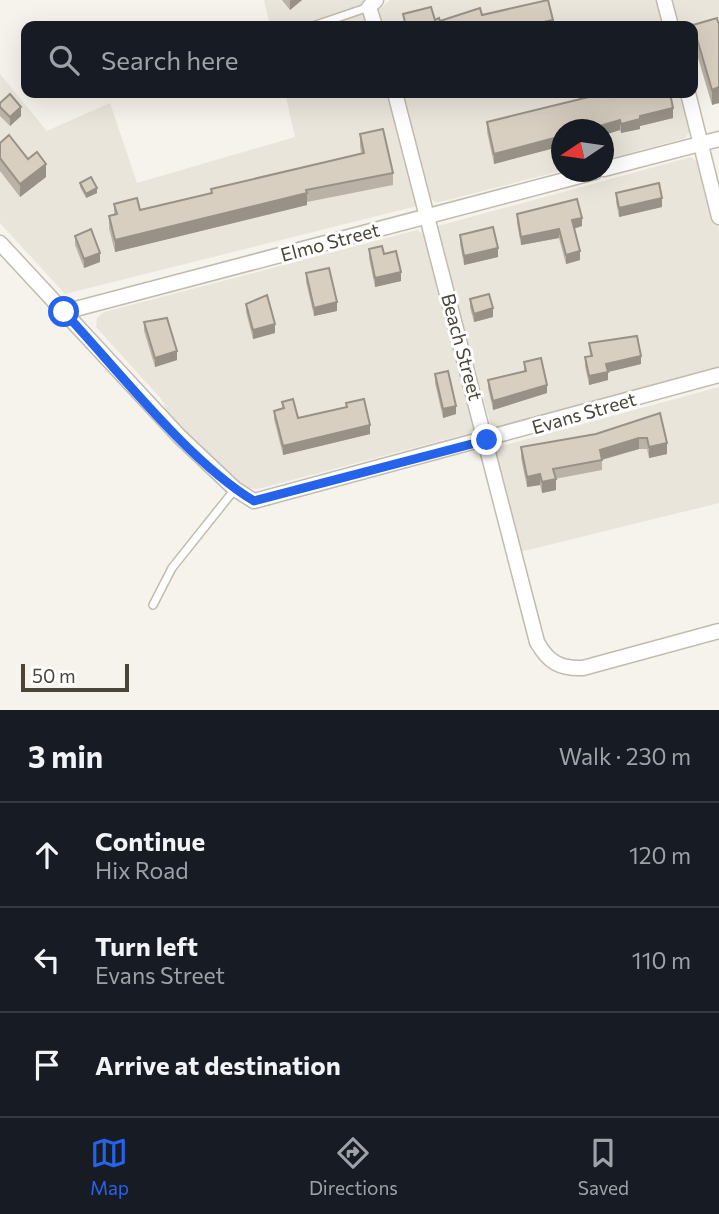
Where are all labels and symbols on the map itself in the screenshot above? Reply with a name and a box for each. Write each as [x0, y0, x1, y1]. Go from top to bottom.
north arrow [551, 119, 614, 182]
street label: Elmo Street [278, 217, 382, 266]
street label: Beach Street [437, 291, 488, 403]
route start [48, 296, 79, 327]
street label: Evans Street [529, 387, 639, 438]
route end [471, 424, 502, 455]
scale bar [21, 661, 130, 693]

